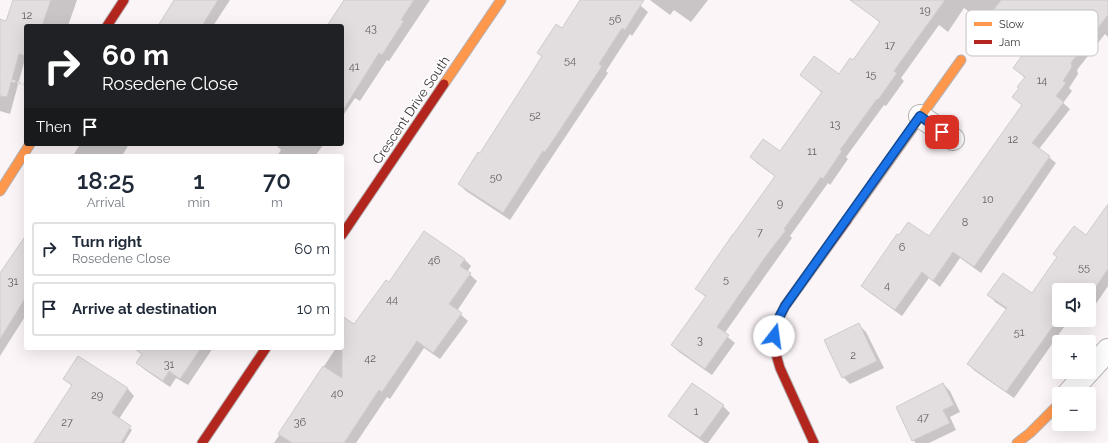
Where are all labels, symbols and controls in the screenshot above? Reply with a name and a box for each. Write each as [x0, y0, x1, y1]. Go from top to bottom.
house number: 19 [919, 4, 931, 17]
house number: 12 [22, 9, 32, 22]
legend [966, 10, 1098, 56]
house number: 56 [609, 13, 622, 26]
text: Slow [999, 18, 1024, 31]
house number: 43 [365, 22, 377, 35]
text: Jam [999, 36, 1020, 49]
text: 60 m [102, 39, 169, 72]
house number: 17 [885, 39, 895, 52]
icon: right [36, 40, 88, 92]
street label: Crescent Drive South [369, 53, 453, 167]
house number: 54 [564, 54, 576, 67]
house number: 41 [349, 60, 360, 73]
house number: 15 [866, 68, 876, 81]
text: Rosedene Close [102, 73, 238, 94]
house number: 14 [1037, 74, 1047, 87]
house number: 52 [529, 109, 541, 122]
pin [925, 115, 959, 149]
icon: arrive [79, 116, 101, 138]
text: Then [36, 118, 71, 136]
house number: 13 [830, 118, 840, 131]
icon: arrive [931, 121, 953, 143]
house number: 12 [1008, 133, 1018, 146]
house number: 11 [807, 145, 817, 158]
text: 18:25 [77, 166, 135, 195]
text: 1 [193, 166, 204, 195]
text: 70 [263, 166, 291, 195]
house number: 50 [490, 171, 503, 184]
house number: 10 [982, 193, 994, 206]
text: Arrival [87, 195, 125, 210]
text: min [188, 195, 210, 210]
text: m [271, 195, 283, 210]
house number: 9 [777, 197, 783, 210]
house number: 8 [962, 216, 968, 229]
house number: 7 [757, 226, 763, 239]
text: Turn right [72, 233, 142, 251]
icon: right [38, 238, 60, 260]
text: 60 m [294, 240, 330, 258]
house number: 6 [899, 241, 906, 254]
text: Rosedene Close [72, 251, 170, 266]
house number: 46 [428, 254, 441, 267]
house number: 55 [1078, 261, 1090, 274]
house number: 5 [723, 273, 729, 286]
house number: 31 [8, 275, 19, 288]
house number: 4 [884, 279, 890, 292]
map controls [1052, 283, 1096, 431]
button: sound [1052, 283, 1096, 327]
house number: 44 [386, 293, 398, 306]
icon: arrive [38, 298, 60, 320]
text: Arrive at destination [72, 300, 217, 318]
text: 10 m [297, 300, 330, 318]
position arrow [753, 315, 795, 357]
house number: 51 [1014, 326, 1025, 339]
house number: 3 [697, 334, 703, 347]
button: + [1052, 335, 1096, 379]
house number: 2 [850, 349, 856, 362]
house number: 42 [364, 352, 376, 365]
house number: 31 [164, 358, 175, 371]
house number: 40 [331, 387, 344, 400]
button: − [1052, 387, 1096, 431]
house number: 29 [91, 389, 103, 402]
house number: 1 [694, 405, 699, 418]
house number: 47 [917, 411, 929, 424]
house number: 27 [61, 416, 73, 429]
house number: 36 [294, 416, 307, 429]

